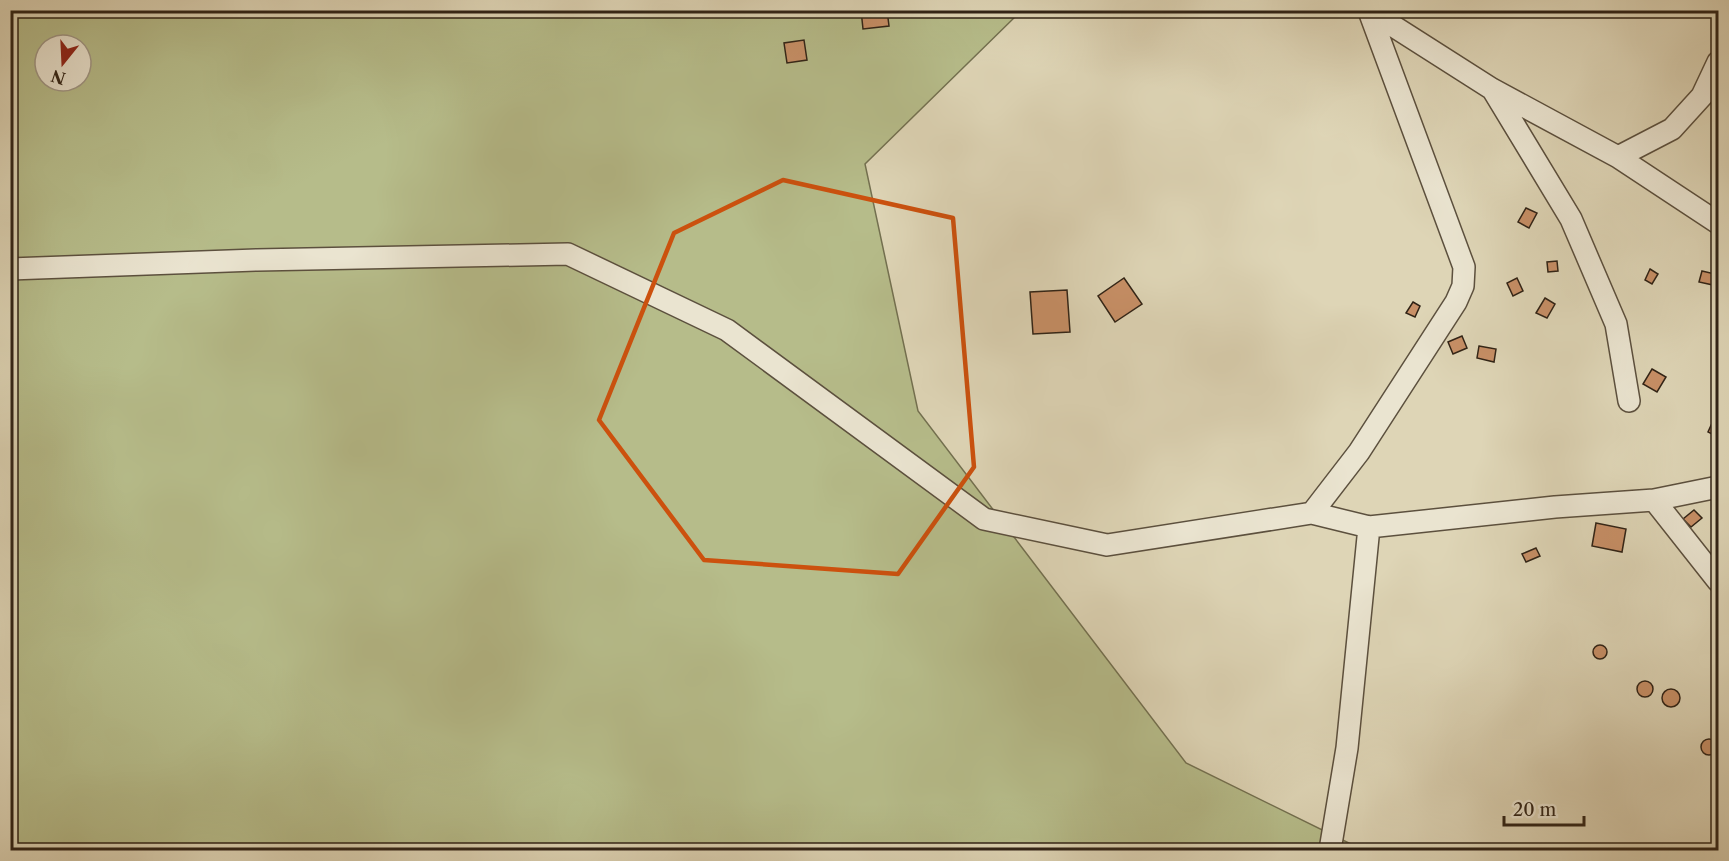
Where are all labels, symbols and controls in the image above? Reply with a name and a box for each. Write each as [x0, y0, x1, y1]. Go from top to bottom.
north arrow [33, 33, 93, 93]
text: N [49, 66, 68, 89]
scale bar [1504, 789, 1584, 827]
text: 20 m [1513, 799, 1557, 821]

